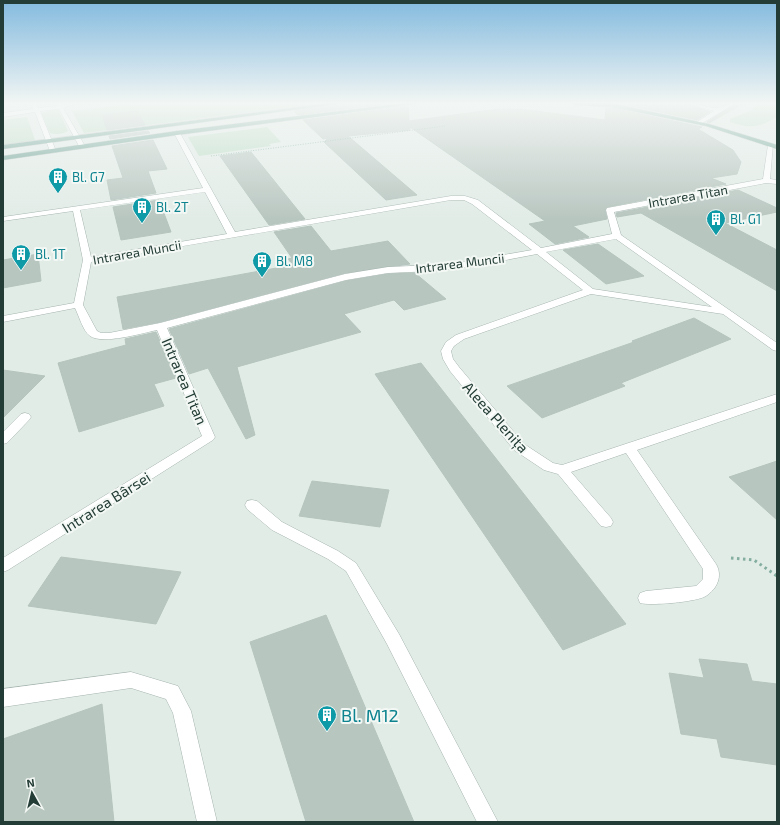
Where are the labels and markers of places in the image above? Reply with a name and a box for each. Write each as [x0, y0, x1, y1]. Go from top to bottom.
building icon: Bl. G7 [47, 166, 69, 194]
place label: Bl. G7 [72, 169, 105, 185]
building icon: Bl. 2T [131, 196, 153, 224]
place label: Bl. 2T [156, 199, 189, 215]
building icon: Bl. G1 [705, 208, 727, 236]
place label: Bl. G1 [730, 211, 761, 227]
building icon: Bl. 1T [10, 243, 32, 271]
place label: Bl. 1T [35, 246, 66, 262]
building icon: Bl. M8 [251, 250, 273, 278]
place label: Bl. M8 [276, 253, 313, 269]
building icon: Bl. M12 [316, 704, 338, 732]
place label: Bl. M12 [341, 704, 399, 726]

